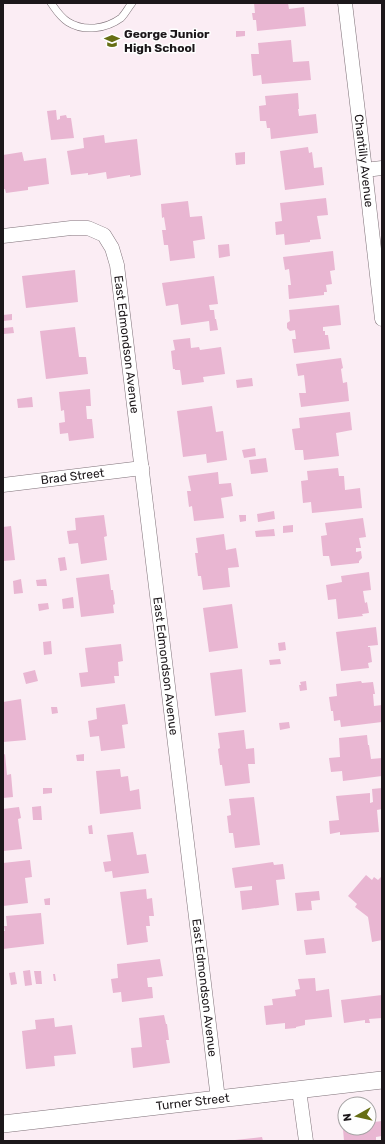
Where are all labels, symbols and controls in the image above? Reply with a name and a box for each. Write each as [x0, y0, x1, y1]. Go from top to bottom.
place label: George Junior High School [124, 27, 210, 55]
school or university icon: George Junior High School [103, 32, 121, 50]
street label: Chantilly Avenue [351, 114, 376, 208]
street label: East Edmondson Avenue [111, 275, 142, 415]
street label: Brad Street [40, 466, 105, 487]
street label: East Edmondson Avenue [150, 596, 181, 736]
street label: East Edmondson Avenue [189, 918, 220, 1058]
street label: Turner Street [155, 1091, 230, 1113]
north arrow [337, 1096, 377, 1136]
text: N [341, 1112, 355, 1122]

